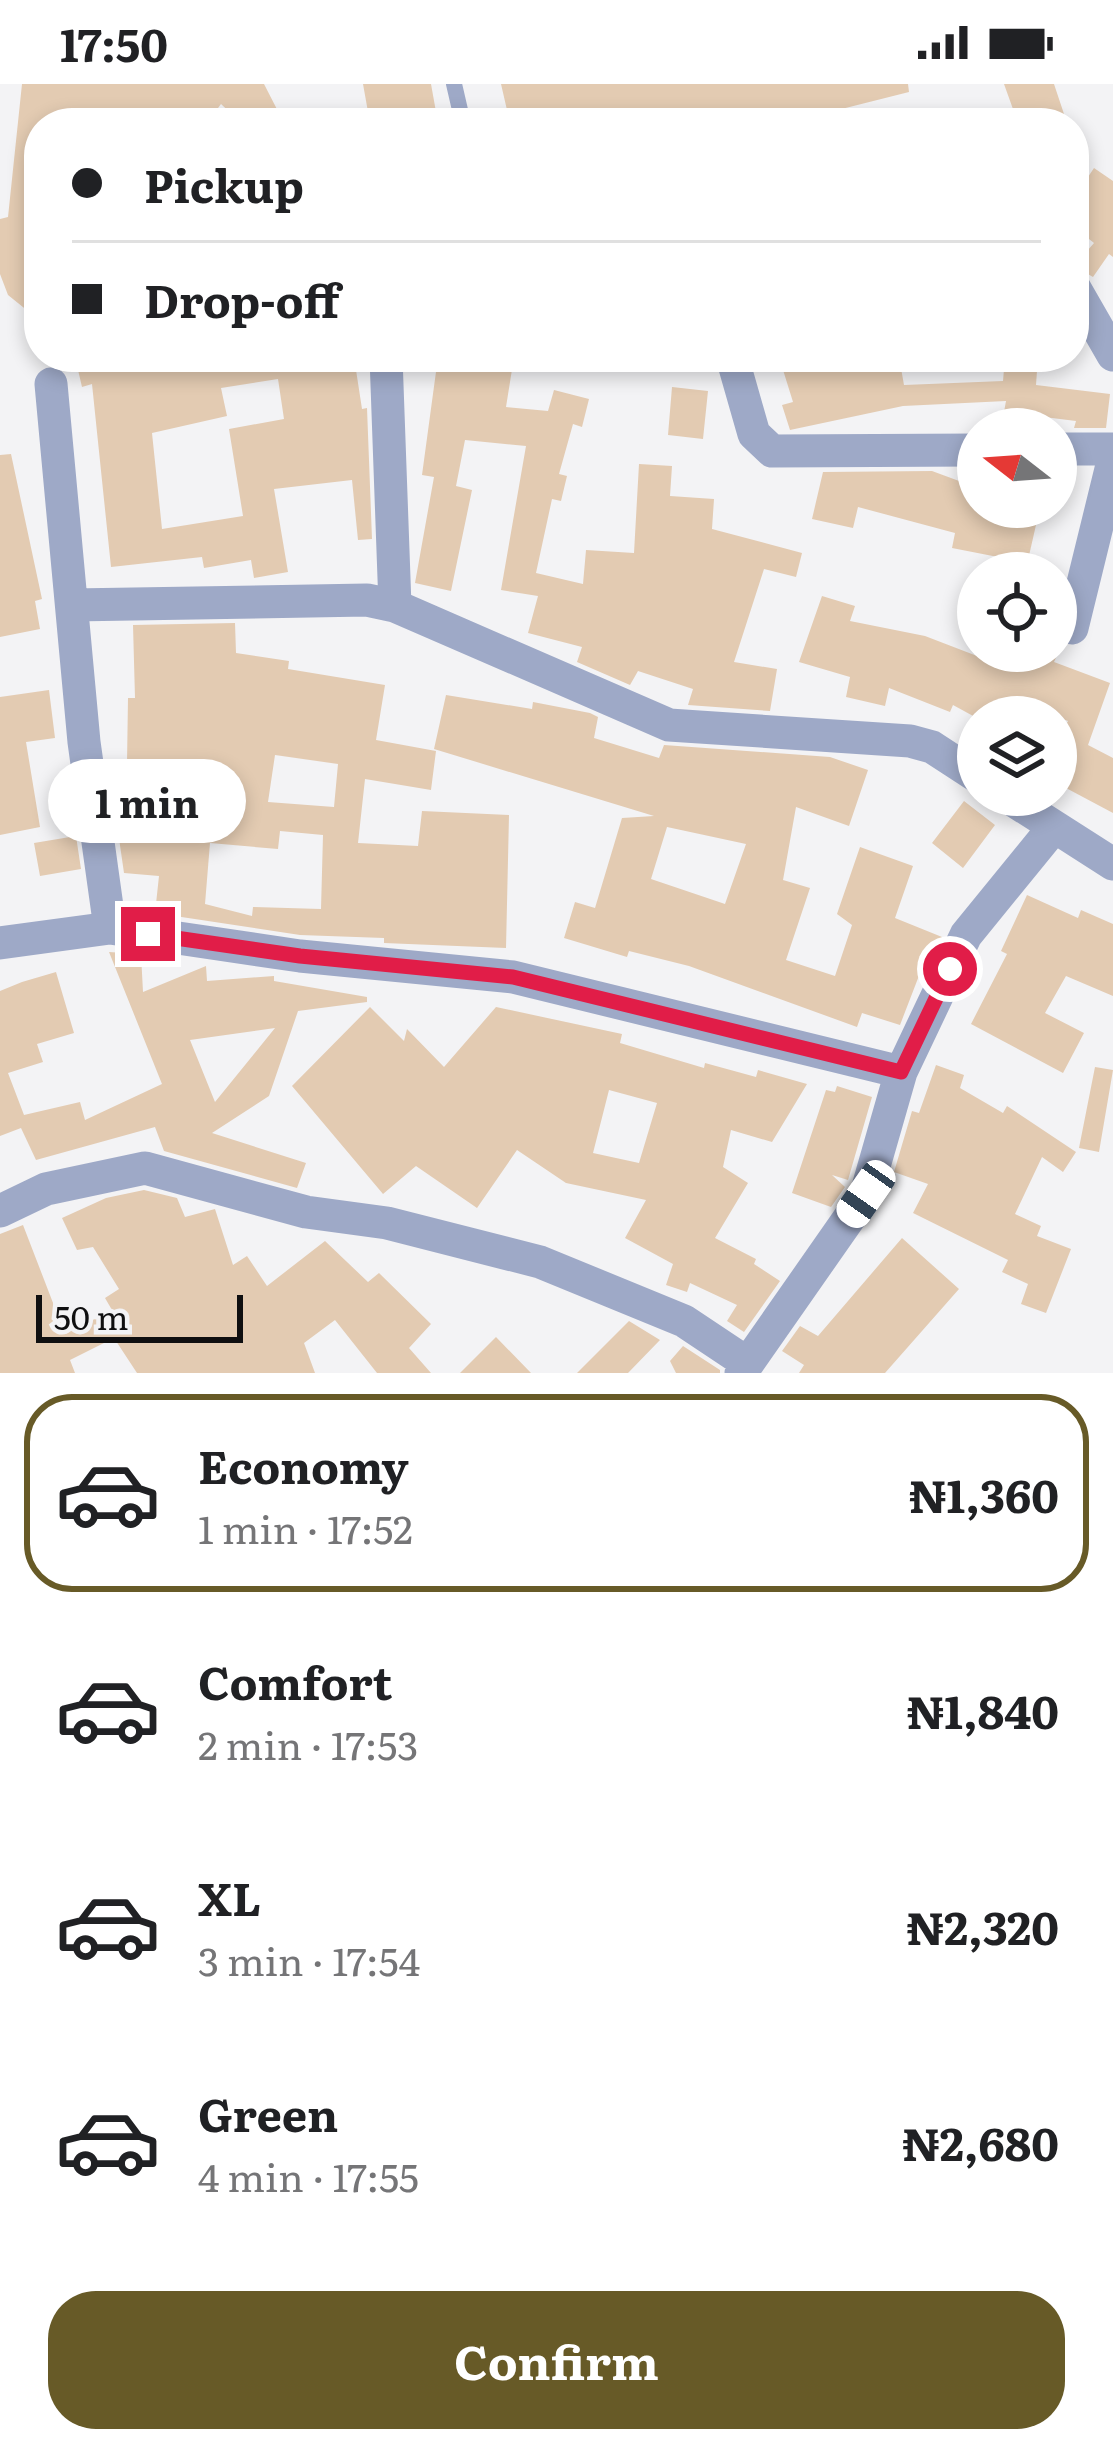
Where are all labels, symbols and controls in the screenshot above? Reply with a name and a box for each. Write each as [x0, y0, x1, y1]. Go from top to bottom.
text: 17:50 [60, 9, 168, 76]
text: Pickup [144, 150, 304, 217]
text: Drop-off [144, 265, 340, 332]
north arrow [957, 408, 1077, 528]
map controls [957, 408, 1077, 816]
button: locate [957, 552, 1077, 672]
button: layers [957, 696, 1077, 816]
callout: 1 min [49, 760, 247, 844]
text: 1 min [95, 772, 199, 830]
route end [121, 907, 175, 961]
route start [923, 942, 977, 996]
car [831, 1154, 901, 1234]
scale bar [36, 1289, 243, 1342]
text: 50 m [54, 1291, 128, 1340]
text: Economy [198, 1431, 409, 1498]
icon: car [54, 1439, 162, 1547]
text: ₦1,360 [909, 1460, 1059, 1527]
text: 1 min · 17:52 [198, 1498, 413, 1556]
text: Comfort [198, 1647, 392, 1714]
icon: car [54, 1655, 162, 1763]
text: ₦1,840 [907, 1676, 1059, 1743]
text: 2 min · 17:53 [198, 1714, 418, 1772]
text: XL [198, 1863, 261, 1930]
icon: car [54, 1871, 162, 1979]
text: ₦2,320 [906, 1892, 1059, 1959]
text: 3 min · 17:54 [198, 1930, 420, 1988]
text: Green [198, 2079, 338, 2146]
icon: car [54, 2087, 162, 2195]
text: ₦2,680 [902, 2108, 1059, 2175]
text: 4 min · 17:55 [198, 2146, 419, 2204]
button: Confirm [48, 2291, 1065, 2429]

